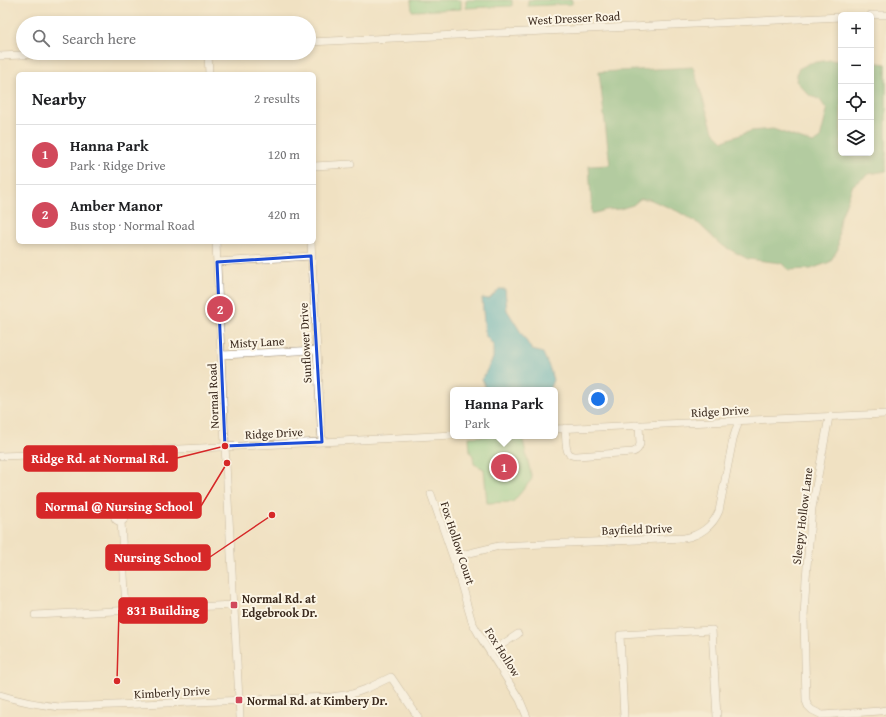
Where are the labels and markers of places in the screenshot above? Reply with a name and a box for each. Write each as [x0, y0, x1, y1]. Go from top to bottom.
pin: 2 [207, 294, 233, 324]
callout: Ridge Rd. at Normal Rd. [24, 446, 177, 471]
pin: 1 [491, 452, 517, 482]
callout: Normal @ Nursing School [37, 493, 201, 518]
callout: Nursing School [106, 545, 210, 570]
place label: Normal Rd. at Edgebrook Dr. [242, 590, 318, 621]
callout: 831 Building [119, 598, 207, 623]
marker: Normal Rd. at Edgebrook Dr. [229, 600, 239, 610]
place label: Normal Rd. at Kimbery Dr. [247, 692, 388, 709]
marker: Normal Rd. at Kimbery Dr. [234, 695, 244, 705]

